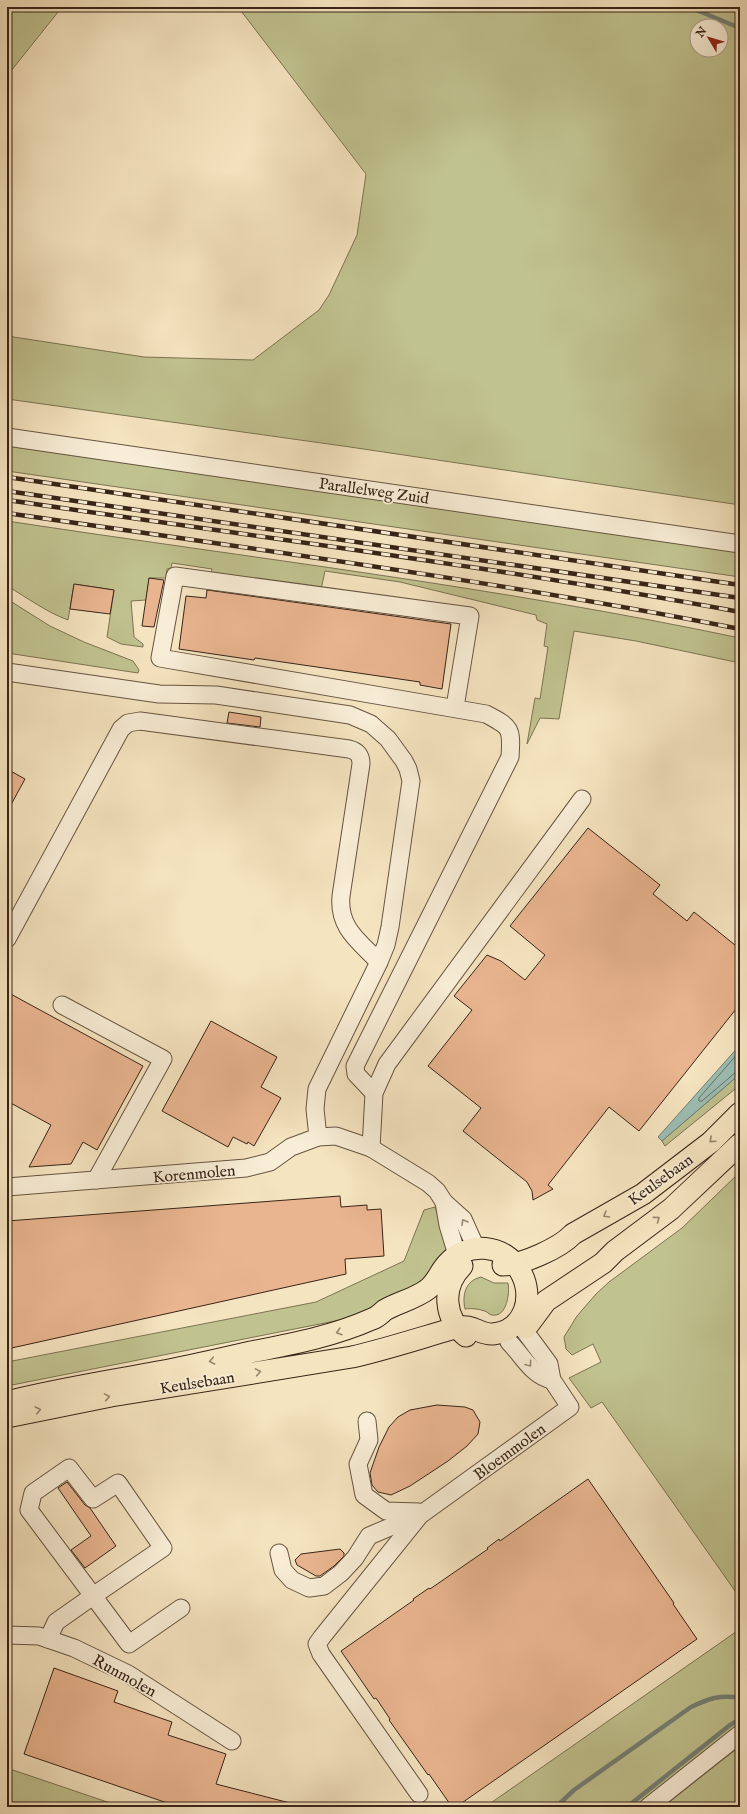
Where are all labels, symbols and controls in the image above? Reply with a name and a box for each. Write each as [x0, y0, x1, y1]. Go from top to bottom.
north arrow [689, 18, 729, 58]
text: N [693, 24, 711, 41]
street label: Parallelweg Zuid [317, 474, 431, 510]
one-way arrow [709, 1135, 717, 1143]
street label: Keulsebaan [625, 1150, 698, 1211]
street label: Korenmolen [152, 1161, 237, 1189]
one-way arrow [603, 1211, 610, 1218]
one-way arrow [653, 1217, 660, 1224]
one-way arrow [461, 1219, 468, 1226]
one-way arrow [335, 1327, 342, 1335]
one-way arrow [209, 1356, 215, 1364]
one-way arrow [524, 1360, 531, 1367]
street label: Keulsebaan [158, 1368, 237, 1400]
one-way arrow [255, 1369, 262, 1377]
one-way arrow [104, 1393, 111, 1401]
one-way arrow [35, 1407, 41, 1415]
street label: Bloemmolen [470, 1419, 551, 1485]
street label: Runmolen [89, 1651, 160, 1703]

